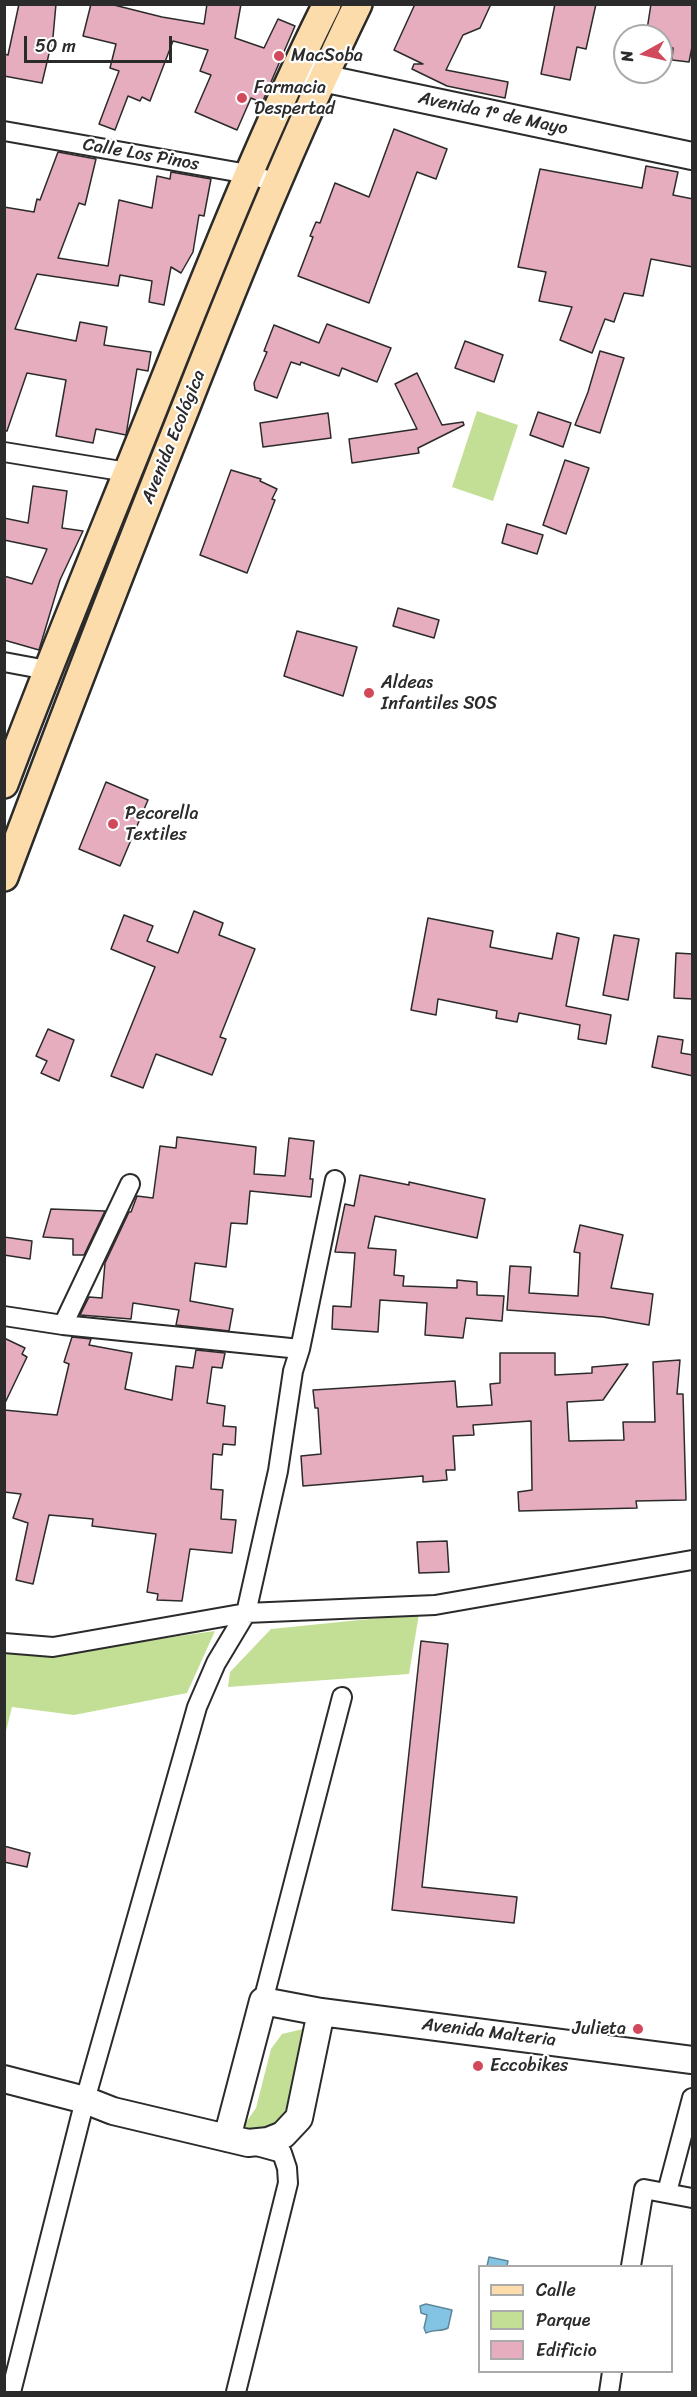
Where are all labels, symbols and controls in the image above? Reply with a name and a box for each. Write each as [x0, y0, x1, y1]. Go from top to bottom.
scale bar [27, 24, 176, 62]
north arrow [613, 24, 673, 84]
text: 50 m [35, 30, 76, 62]
place label: MacSoba [291, 45, 363, 67]
marker: MacSoba [272, 49, 286, 63]
text: N [612, 49, 642, 64]
place label: Farmacia Despertad [254, 77, 335, 119]
street label: Avenida 1º de Mayo [416, 88, 570, 140]
marker: Farmacia Despertad [235, 91, 249, 105]
street label: Calle Los Pinos [81, 134, 201, 176]
street label: Avenida Ecológica [137, 367, 211, 507]
place label: Aldeas Infantiles SOS [381, 672, 497, 714]
marker: Aldeas Infantiles SOS [362, 686, 376, 700]
place label: Pecorella Textiles [125, 803, 199, 846]
marker: Pecorella Textiles [106, 817, 120, 831]
street label: Avenida Malteria [421, 2014, 557, 2052]
place label: Julieta [572, 2018, 626, 2040]
marker: Julieta [631, 2022, 645, 2036]
place label: Eccobikes [490, 2055, 568, 2077]
marker: Eccobikes [471, 2059, 485, 2073]
legend [478, 2265, 673, 2373]
text: Calle [536, 2274, 576, 2306]
text: Parque [536, 2304, 590, 2336]
text: Edificio [536, 2334, 597, 2366]

